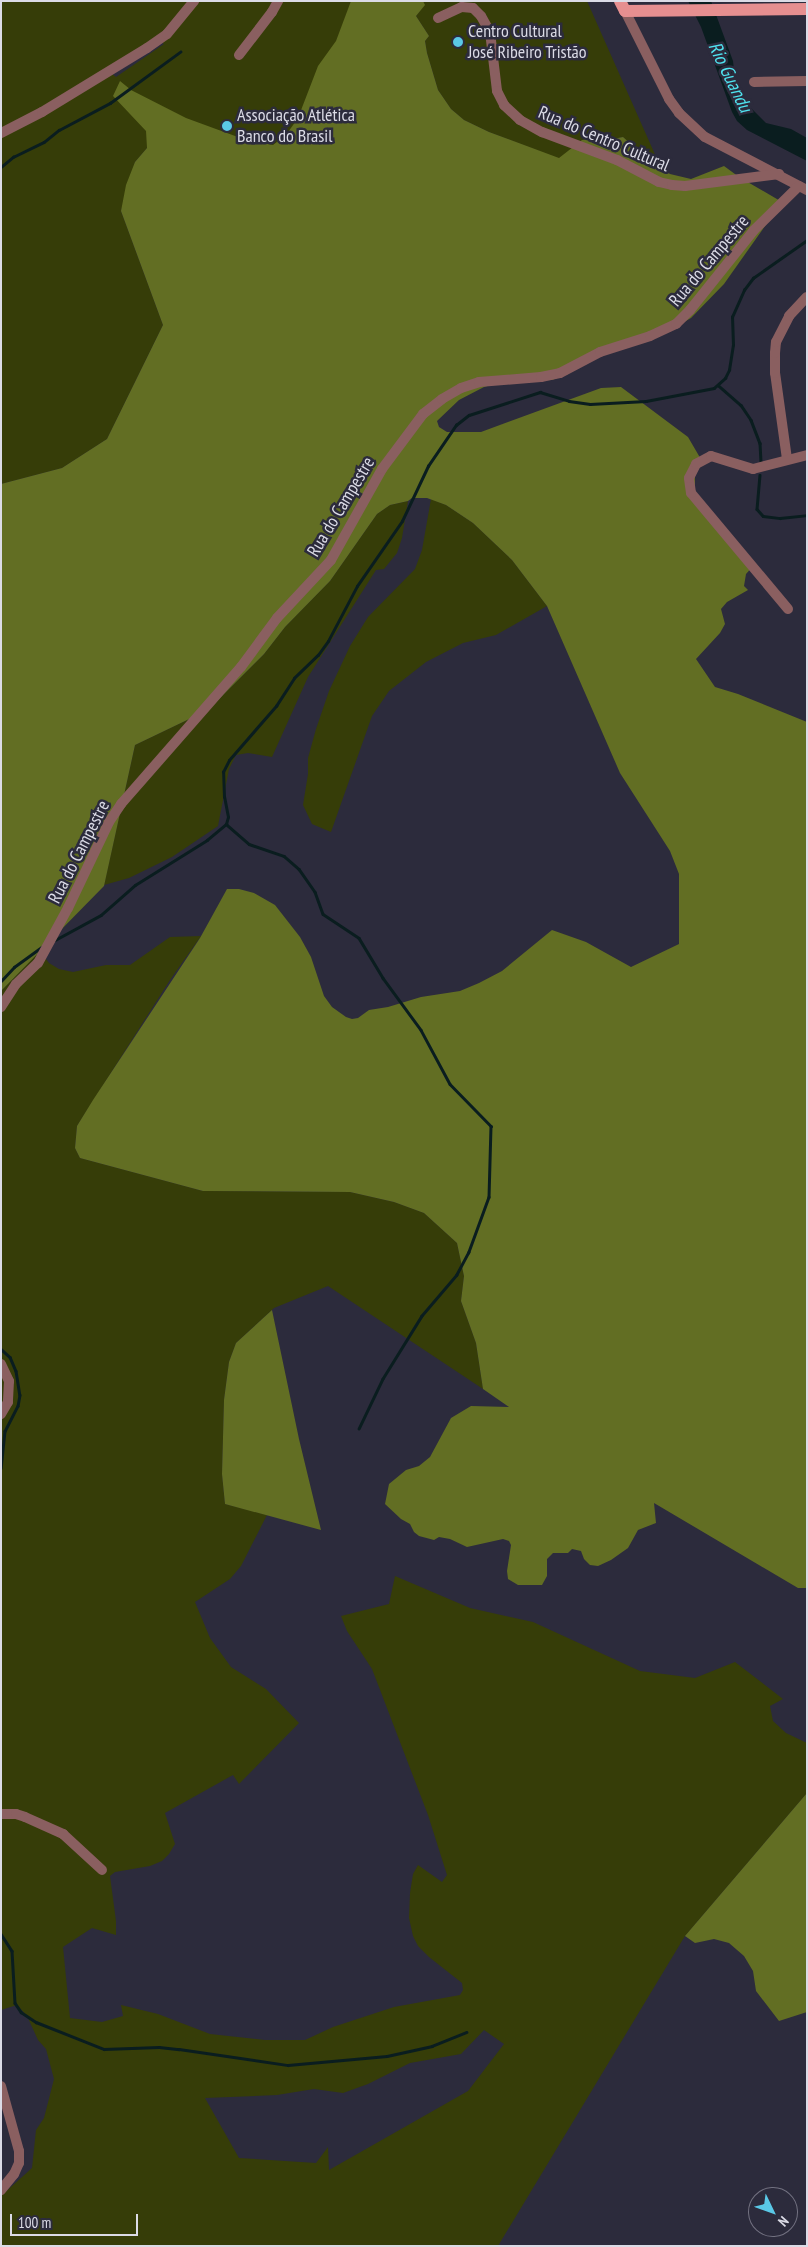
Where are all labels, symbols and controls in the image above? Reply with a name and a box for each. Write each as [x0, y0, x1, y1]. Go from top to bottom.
place label: Centro Cultural José Ribeiro Tristão [468, 21, 587, 64]
marker: Centro Cultural José Ribeiro Tristão [452, 36, 464, 48]
water label: Rio Guandu [703, 38, 757, 116]
street label: Rua do Centro Cultural [535, 102, 673, 176]
place label: Associação Atlética Banco do Brasil [237, 105, 355, 148]
marker: Associação Atlética Banco do Brasil [221, 120, 233, 132]
street label: Rua do Campestre [665, 211, 753, 311]
street label: Rua do Campestre [303, 453, 379, 561]
street label: Rua do Campestre [44, 797, 114, 907]
north arrow [748, 2187, 798, 2237]
scale bar [12, 2204, 140, 2236]
text: 100 m [18, 2213, 51, 2232]
text: N [774, 2213, 793, 2230]

